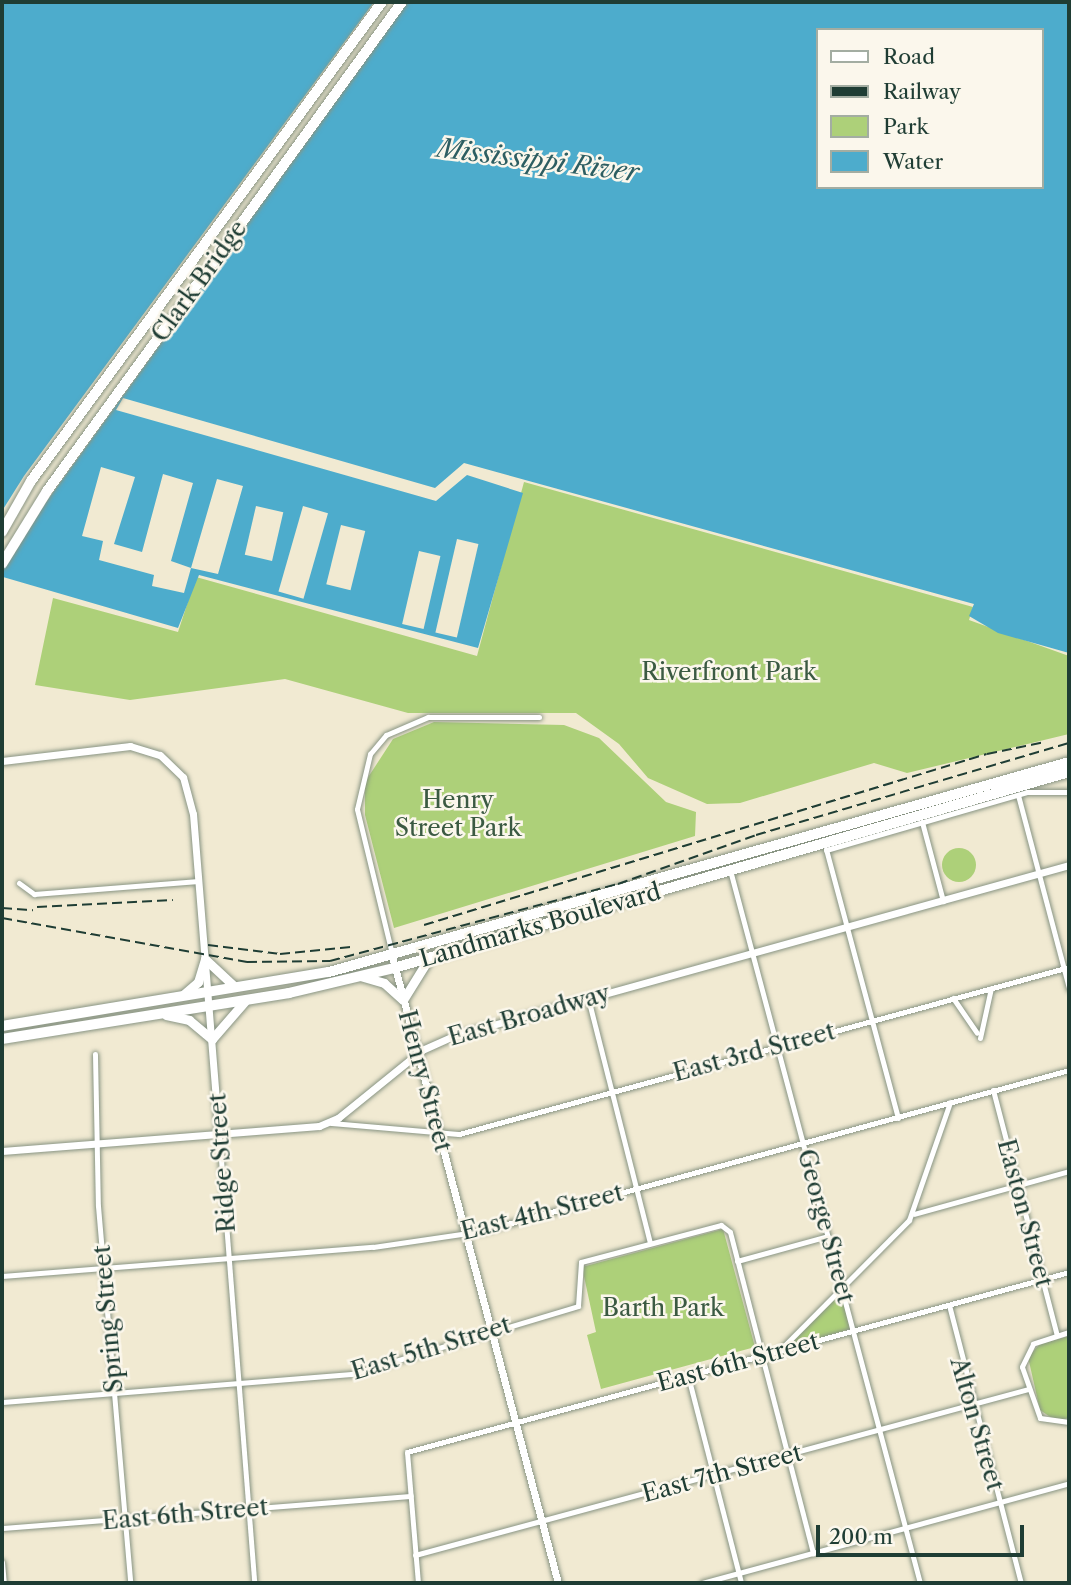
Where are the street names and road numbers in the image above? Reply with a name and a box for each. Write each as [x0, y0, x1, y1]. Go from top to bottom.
street label: Clark Bridge [145, 215, 253, 347]
street label: Landmarks Boulevard [416, 877, 664, 973]
street label: East Broadway [445, 978, 613, 1052]
street label: Henry Street [392, 1007, 458, 1155]
street label: East 3rd Street [670, 1017, 838, 1087]
street label: Ridge Street [203, 1092, 241, 1234]
street label: Easton Street [991, 1136, 1059, 1290]
street label: George Street [792, 1146, 860, 1306]
street label: East 4th Street [458, 1178, 626, 1246]
street label: Spring Street [87, 1244, 129, 1394]
street label: East 5th Street [348, 1310, 514, 1386]
street label: East 6th Street [654, 1327, 822, 1397]
street label: Alton Street [944, 1354, 1010, 1494]
street label: East 7th Street [639, 1438, 805, 1508]
street label: East 6th Street [101, 1492, 269, 1536]

